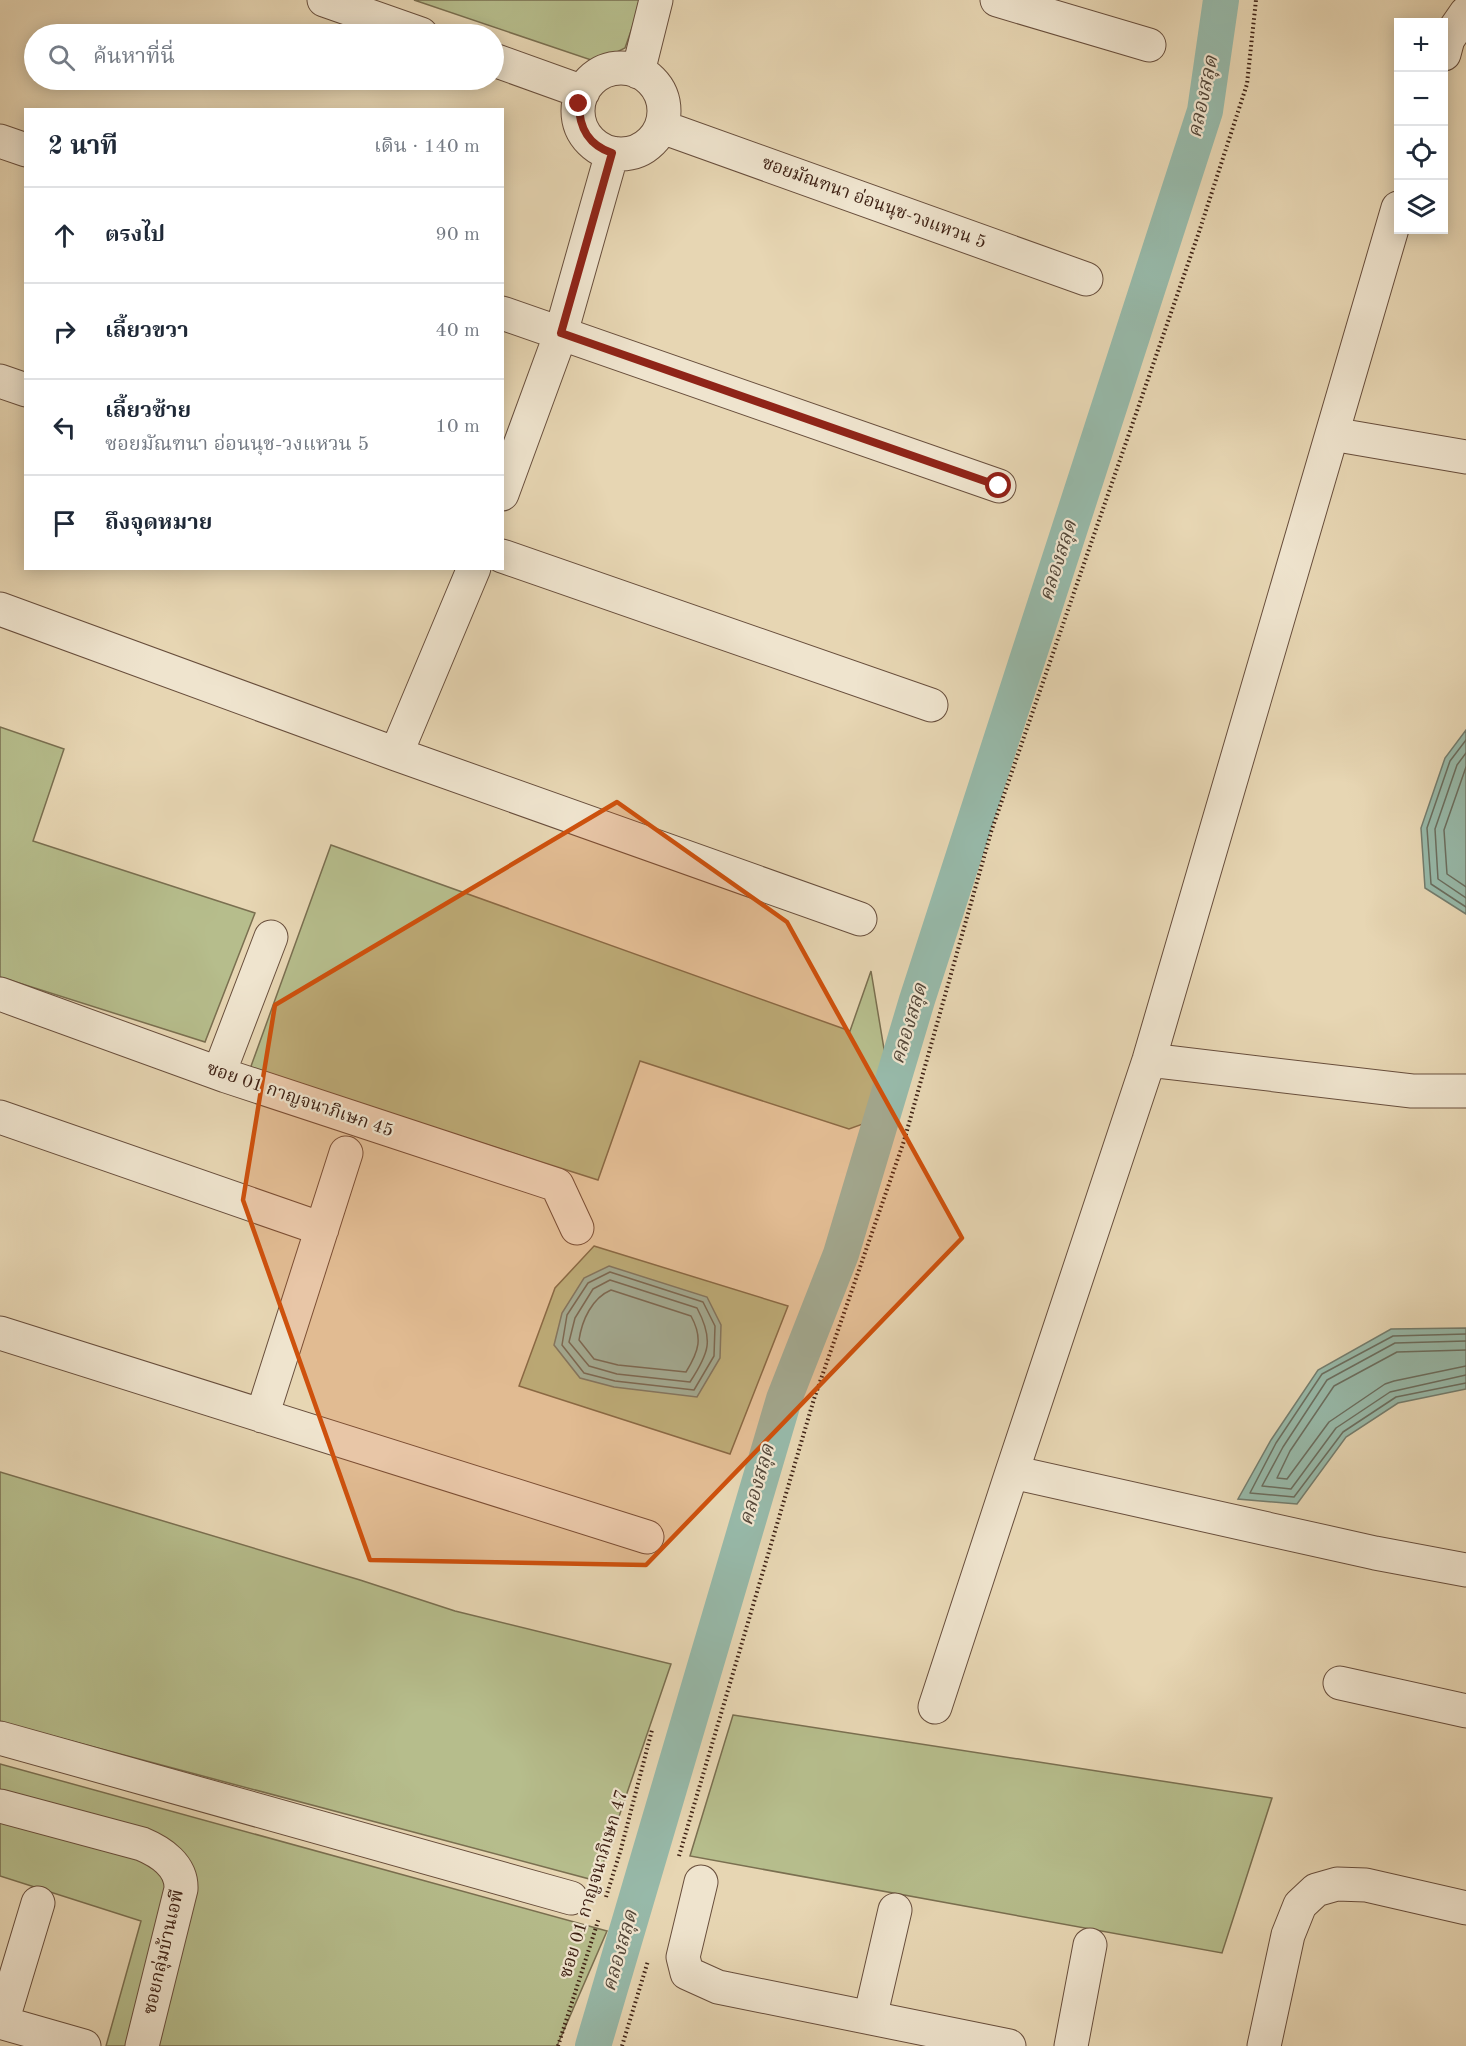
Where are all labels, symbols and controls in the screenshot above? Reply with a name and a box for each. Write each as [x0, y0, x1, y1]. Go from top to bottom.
map controls [1394, 18, 1448, 234]
button: + [1394, 18, 1448, 72]
search box [24, 24, 504, 90]
icon: search [45, 41, 78, 74]
text: ค้นหาที่นี่ [93, 46, 175, 68]
water label: คลองสลุด [1186, 53, 1224, 140]
button: − [1394, 72, 1448, 126]
route end [565, 90, 591, 116]
button: locate [1394, 126, 1448, 180]
text: 2 นาที [48, 134, 118, 160]
text: เดิน · 140 m [374, 137, 480, 157]
street label: ซอยมัณฑนา อ่อนนุช-วงแหวน 5 [759, 152, 989, 254]
button: layers [1394, 180, 1448, 234]
icon: ahead [48, 219, 81, 252]
text: ตรงไป [105, 224, 165, 246]
text: 90 m [435, 225, 480, 245]
icon: right [48, 315, 81, 348]
text: เลี้ยวขวา [105, 320, 189, 342]
text: 40 m [435, 321, 480, 341]
text: เลี้ยวซ้าย [105, 400, 191, 422]
icon: left [48, 411, 81, 444]
text: 10 m [435, 417, 480, 437]
text: ซอยมัณฑนา อ่อนนุช-วงแหวน 5 [105, 435, 369, 455]
route start [985, 472, 1011, 498]
icon: arrive [48, 507, 81, 540]
text: ถึงจุดหมาย [105, 512, 212, 534]
water label: คลองสลุด [1037, 517, 1083, 604]
water label: คลองสลุด [888, 980, 933, 1067]
street label: ซอย 01 กาญจนาภิเษก 45 [204, 1060, 396, 1140]
water label: คลองสลุด [737, 1441, 780, 1528]
street label: ซอย 01 กาญจนาภิเษก 47 [557, 1788, 631, 1980]
street label: ซอยกลุ่มบ้านเอพี [139, 1888, 189, 2016]
water label: คลองสลุด [600, 1907, 643, 1994]

